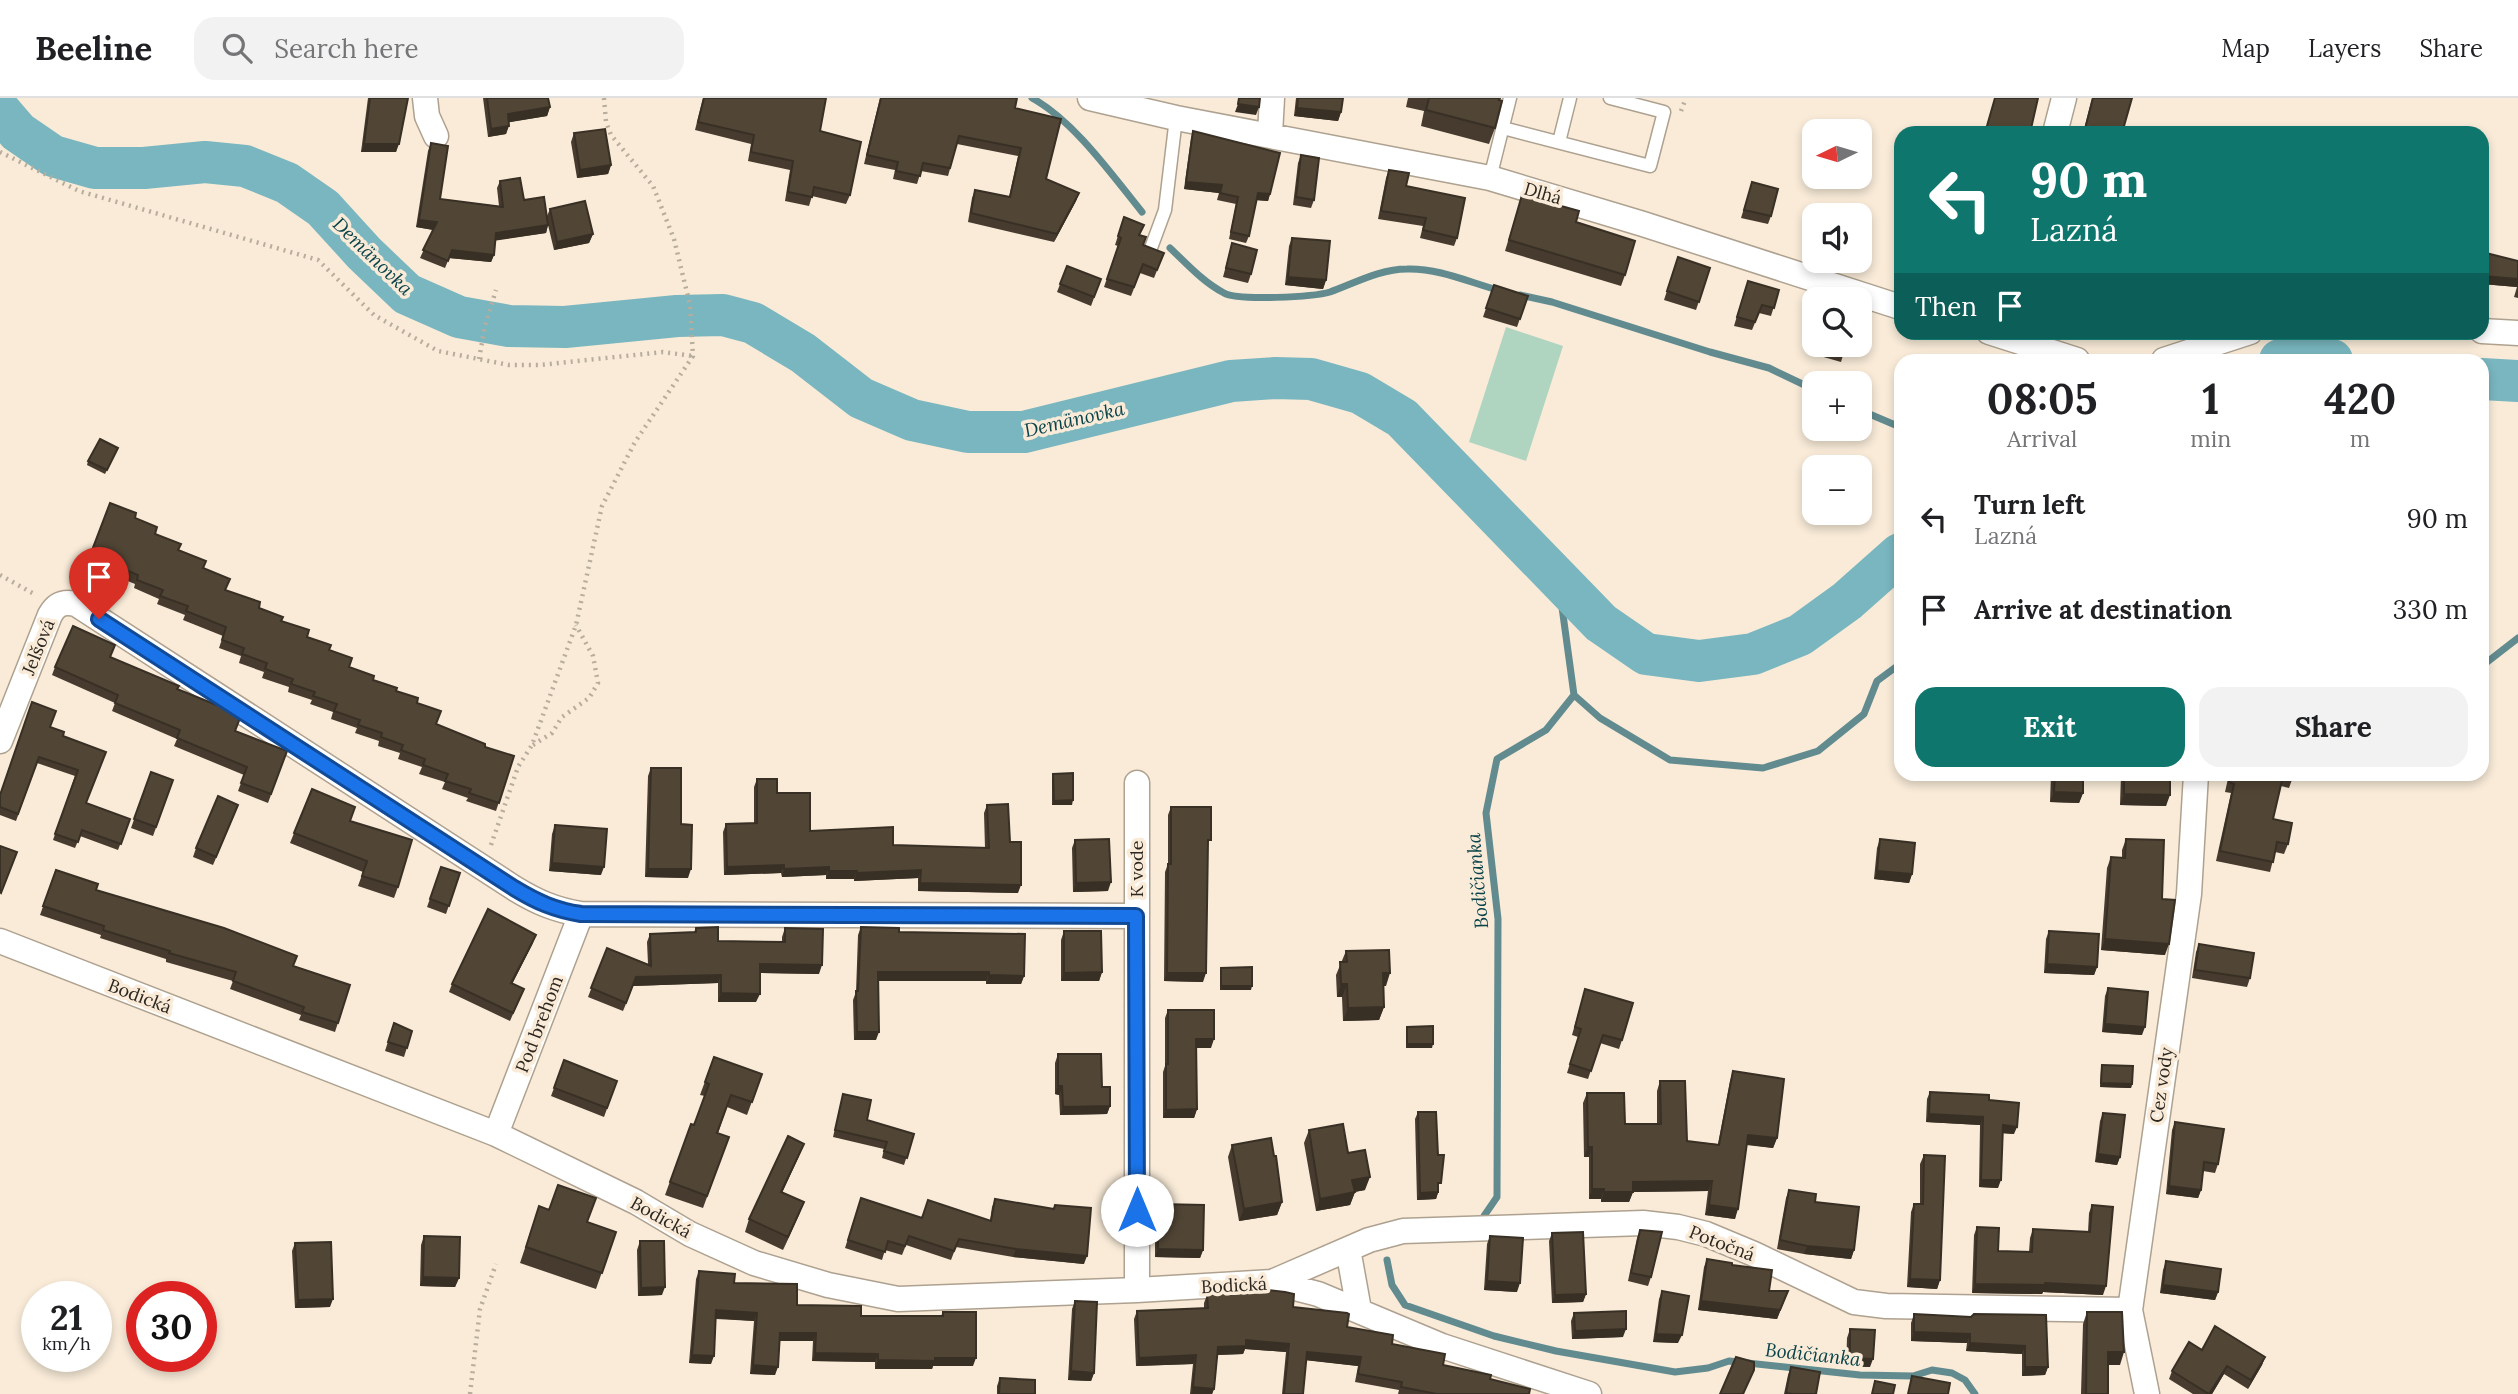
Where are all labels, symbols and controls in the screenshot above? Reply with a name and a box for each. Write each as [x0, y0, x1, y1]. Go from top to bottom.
search box [194, 17, 684, 80]
text: Beeline [35, 27, 152, 69]
icon: search [218, 29, 256, 67]
text: Search here [274, 32, 419, 65]
text: Map [2221, 33, 2270, 64]
text: Layers [2308, 33, 2381, 64]
text: Share [2419, 33, 2483, 64]
north arrow [1802, 119, 1872, 189]
map controls [1802, 119, 1872, 525]
text: 90 m [2030, 148, 2147, 210]
icon: left [1915, 154, 2006, 245]
street label: Dlhá [1521, 177, 1565, 209]
button: sound [1802, 203, 1872, 273]
text: Lazná [2030, 209, 2118, 250]
water label: Demänovka [328, 212, 418, 300]
button: search [1802, 287, 1872, 357]
icon: arrive [1991, 287, 2029, 325]
text: Then [1915, 290, 1977, 323]
button: + [1802, 371, 1872, 441]
text: 08:05 [1987, 372, 2097, 426]
text: 1 [2202, 372, 2219, 426]
text: 420 [2324, 372, 2396, 426]
water label: Demänovka [1022, 396, 1127, 442]
text: Arrival [2007, 424, 2077, 453]
text: min [2190, 424, 2231, 453]
text: m [2350, 424, 2370, 453]
button: − [1802, 455, 1872, 525]
text: Turn left [1974, 488, 2085, 521]
icon: left [1915, 500, 1953, 538]
text: 90 m [2407, 502, 2468, 535]
text: Lazná [1974, 521, 2037, 550]
pin [69, 547, 129, 619]
icon: arrive [80, 558, 118, 596]
icon: arrive [1915, 591, 1953, 629]
text: Arrive at destination [1974, 593, 2232, 626]
text: 330 m [2393, 593, 2468, 626]
street label: Jelšová [16, 616, 60, 679]
button: Exit [1915, 687, 2185, 767]
button: Share [2199, 687, 2468, 767]
water label: Bodičianka [1461, 832, 1493, 930]
street label: K vode [1125, 840, 1148, 898]
street label: Pod brehom [510, 972, 568, 1076]
street label: Bodická [105, 973, 175, 1019]
street label: Cez vody [2144, 1045, 2178, 1124]
position arrow [1100, 1173, 1174, 1247]
street label: Bodická [627, 1191, 695, 1243]
street label: Potočná [1686, 1220, 1758, 1266]
street label: Bodická [1200, 1272, 1268, 1298]
speed limit sign: 30 [126, 1281, 217, 1372]
text: 21 [50, 1295, 83, 1340]
text: km/h [42, 1332, 91, 1355]
water label: Bodičianka [1764, 1337, 1863, 1371]

